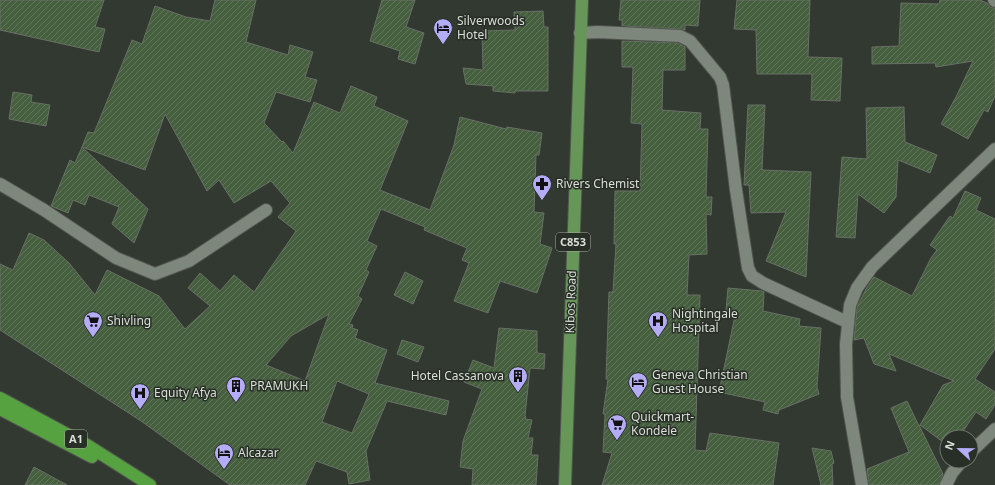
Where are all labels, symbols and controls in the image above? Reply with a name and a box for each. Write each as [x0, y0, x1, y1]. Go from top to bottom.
place label: Silverwoods Hotel [457, 12, 525, 43]
hotel icon: Silverwoods Hotel [432, 17, 454, 45]
pharmacy icon: Rivers Chemist [531, 173, 553, 201]
place label: Rivers Chemist [556, 175, 640, 192]
road number: C853 [556, 233, 590, 251]
street label: Kibos Road [561, 270, 580, 334]
place label: Nightingale Hospital [672, 305, 738, 336]
supermarket icon: Shivling [82, 310, 104, 338]
hospital icon: Nightingale Hospital [647, 310, 669, 338]
place label: Shivling [107, 312, 151, 329]
building icon: Hotel Cassanova [507, 365, 529, 393]
place label: Geneva Christian Guest House [652, 366, 748, 397]
place label: Hotel Cassanova [411, 367, 504, 384]
hotel icon: Geneva Christian Guest House [627, 371, 649, 399]
building icon: PRAMUKH [225, 375, 247, 403]
place label: PRAMUKH [250, 377, 308, 394]
hospital icon: Equity Afya [129, 382, 151, 410]
place label: Equity Afya [154, 384, 217, 401]
place label: Quickmart- Kondele [631, 408, 694, 439]
supermarket icon: Quickmart- Kondele [606, 413, 628, 441]
north arrow [939, 429, 979, 469]
road number: A1 [65, 430, 87, 448]
text: N [941, 438, 958, 452]
hotel icon: Alcazar [213, 442, 235, 470]
place label: Alcazar [238, 444, 279, 461]

